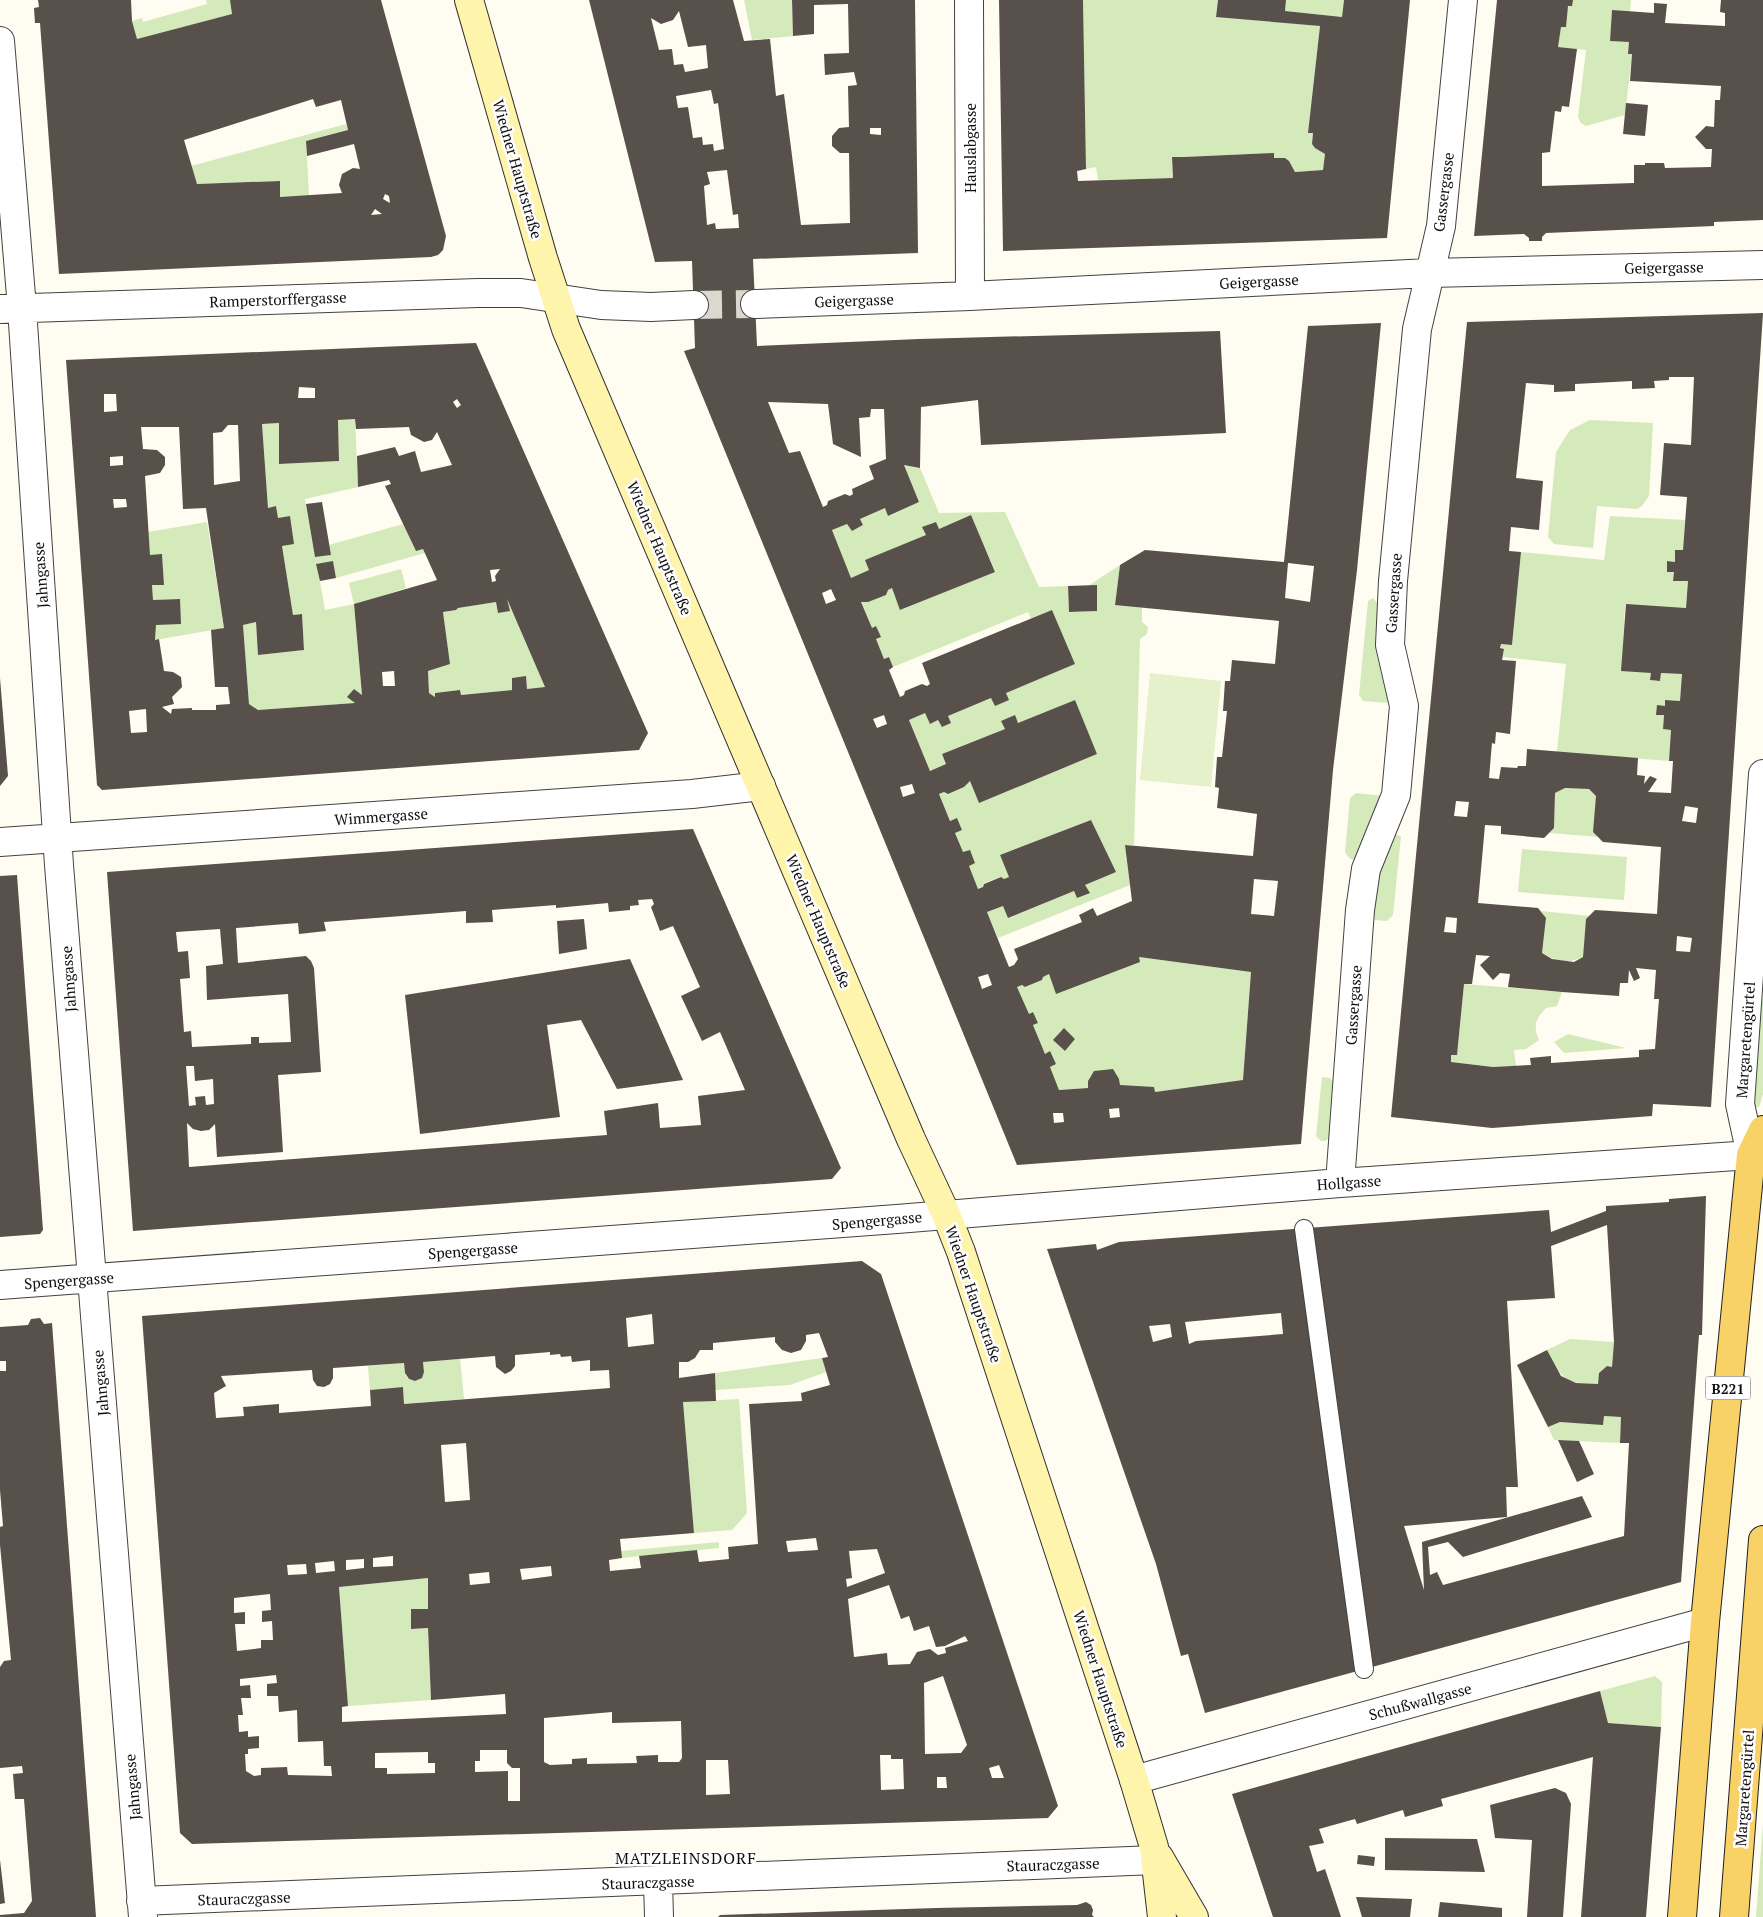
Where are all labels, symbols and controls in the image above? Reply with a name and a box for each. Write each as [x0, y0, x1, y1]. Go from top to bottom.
street label: Wiedner Hauptstraße [489, 97, 547, 241]
street label: Hauslabgasse [960, 103, 980, 193]
street label: Gassergasse [1428, 151, 1458, 233]
street label: Geigergasse [1624, 256, 1704, 278]
street label: Geigergasse [1219, 269, 1299, 293]
street label: Ramperstorffergasse [209, 287, 347, 311]
street label: Geigergasse [814, 289, 894, 311]
street label: Wiedner Hauptstraße [623, 478, 697, 618]
street label: Jahngasse [28, 541, 52, 609]
street label: Gassergasse [1380, 552, 1406, 634]
street label: Wimmergasse [334, 803, 428, 829]
street label: Wiedner Hauptstraße [782, 851, 856, 991]
street label: Jahngasse [56, 945, 80, 1013]
street label: Gassergasse [1340, 964, 1366, 1046]
street label: Margaretengürtel [1731, 981, 1759, 1099]
street label: Hollgasse [1316, 1170, 1382, 1194]
street label: Spengergasse [831, 1206, 923, 1234]
street label: Wiedner Hauptstraße [941, 1223, 1007, 1365]
street label: Spengergasse [427, 1237, 519, 1263]
street label: Spengergasse [23, 1267, 115, 1293]
street label: Jahngasse [87, 1349, 113, 1417]
road number: B221 [1706, 1376, 1750, 1400]
street label: Wiedner Hauptstraße [1069, 1608, 1133, 1750]
street label: Schußwallgasse [1366, 1678, 1474, 1724]
street label: Margaretengürtel [1730, 1729, 1758, 1847]
street label: Jahngasse [119, 1753, 145, 1821]
district label: MATZLEINSDORF [615, 1847, 757, 1869]
street label: Stauraczgasse [1006, 1852, 1100, 1876]
street label: Stauraczgasse [601, 1870, 695, 1894]
street label: Stauraczgasse [197, 1886, 291, 1910]

